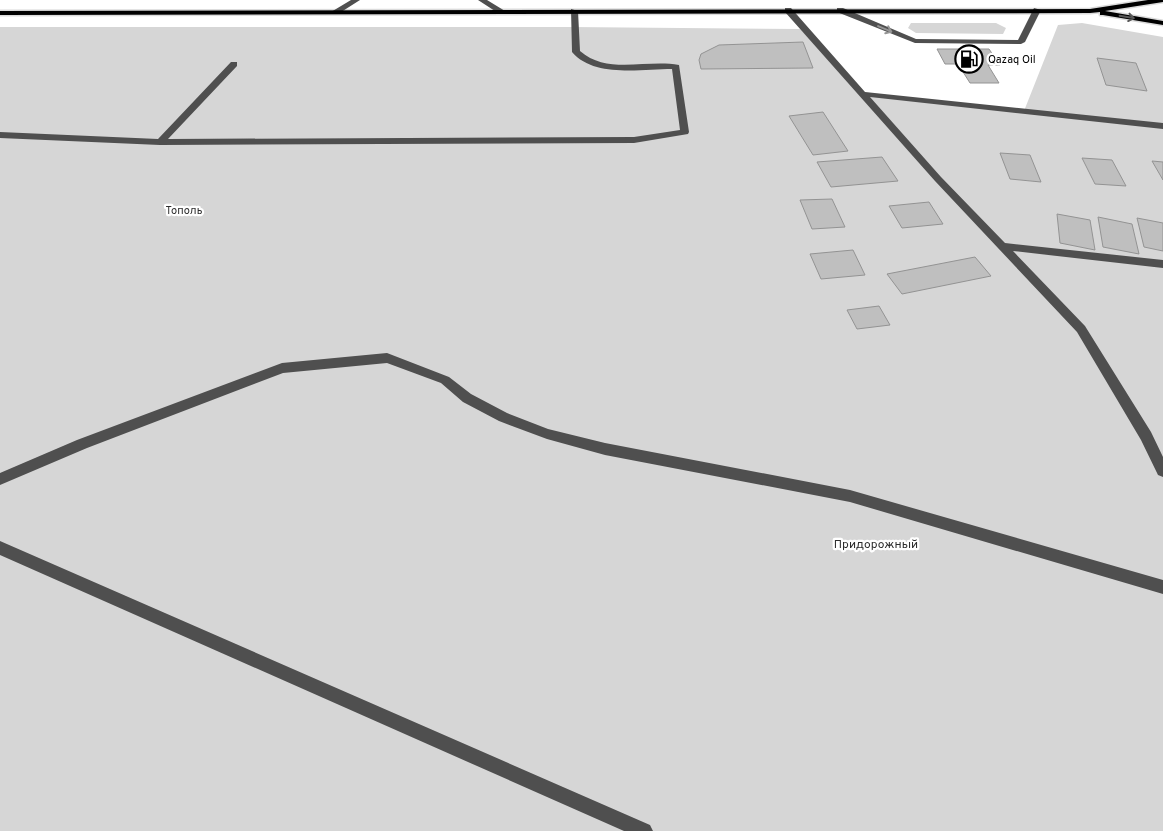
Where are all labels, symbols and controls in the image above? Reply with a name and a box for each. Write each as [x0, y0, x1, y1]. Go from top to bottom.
one-way arrow [1118, 12, 1134, 22]
one-way arrow [877, 24, 892, 34]
fuel station icon: Qazaq Oil [954, 44, 984, 74]
place label: Qazaq Oil [988, 53, 1036, 67]
park label: Тополь [166, 204, 203, 218]
park label: Придорожный [834, 537, 918, 553]

